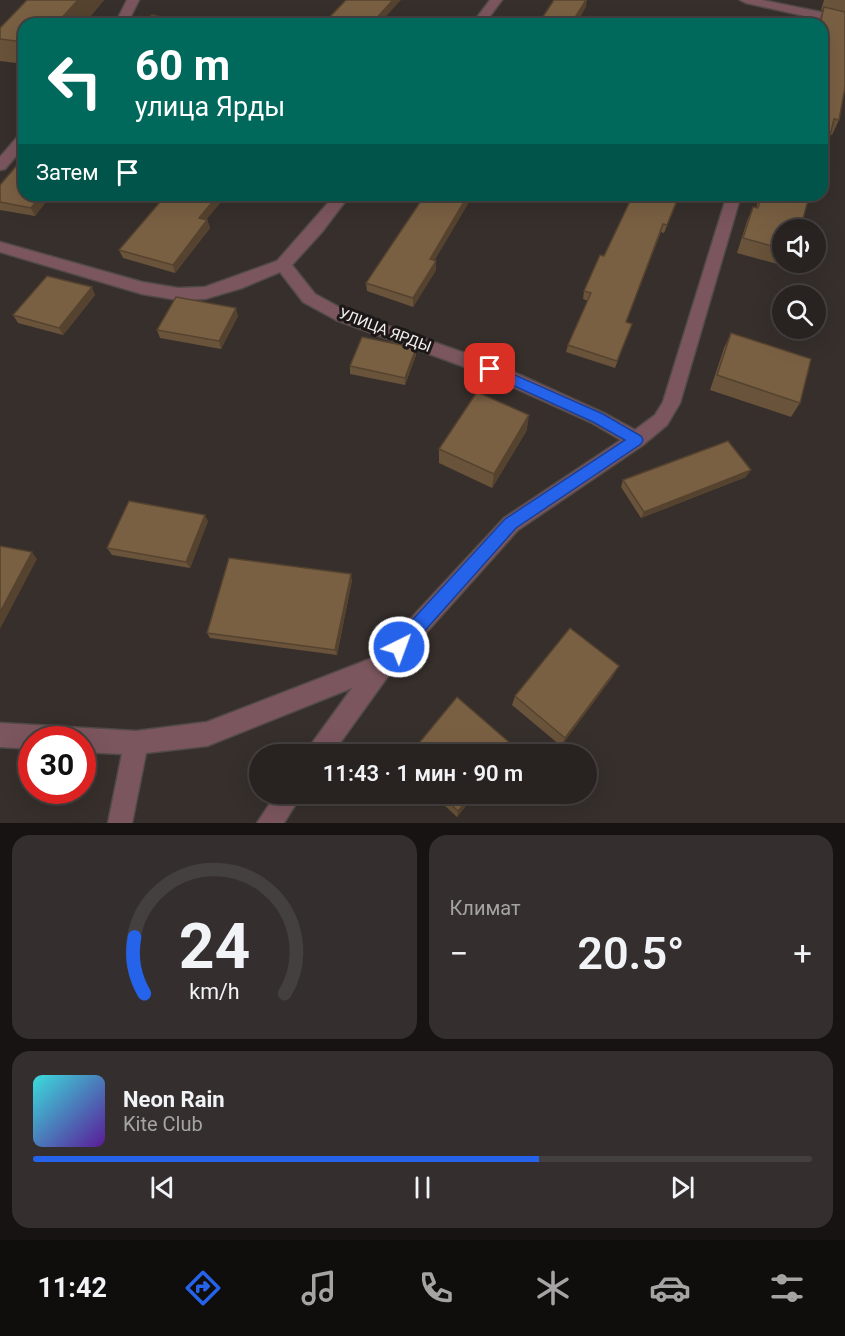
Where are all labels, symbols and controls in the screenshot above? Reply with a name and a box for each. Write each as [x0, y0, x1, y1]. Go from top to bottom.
text: 60 m [135, 41, 230, 90]
icon: left [36, 42, 114, 120]
text: улица Ярды [135, 91, 285, 123]
icon: arrive [111, 156, 144, 189]
text: Затем [36, 160, 99, 185]
map controls [772, 219, 826, 339]
button: sound [772, 219, 826, 273]
button: search [772, 285, 826, 339]
street label: УЛИЦА ЯРДЫ [336, 304, 434, 356]
pin [464, 343, 515, 394]
icon: arrive [473, 352, 506, 385]
position arrow [367, 615, 431, 679]
speed limit sign: 30 [18, 726, 96, 804]
text: 11:43 · 1 мин · 90 m [323, 761, 523, 786]
text: Климат [450, 896, 521, 920]
text: 24 [178, 910, 250, 983]
text: 20.5° [577, 927, 684, 980]
text: − [450, 934, 468, 973]
text: + [793, 934, 812, 973]
text: km/h [189, 979, 239, 1004]
text: Neon Rain [123, 1087, 225, 1112]
text: Kite Club [123, 1112, 203, 1136]
icon: previous [146, 1171, 179, 1204]
icon: pause [406, 1171, 439, 1204]
icon: next [666, 1171, 699, 1204]
icon: directions [182, 1267, 224, 1309]
icon: music [298, 1267, 340, 1309]
icon: phone [415, 1267, 457, 1309]
icon: climate [532, 1267, 574, 1309]
icon: car [649, 1267, 691, 1309]
icon: filters [766, 1267, 808, 1309]
text: 11:42 [37, 1272, 107, 1304]

